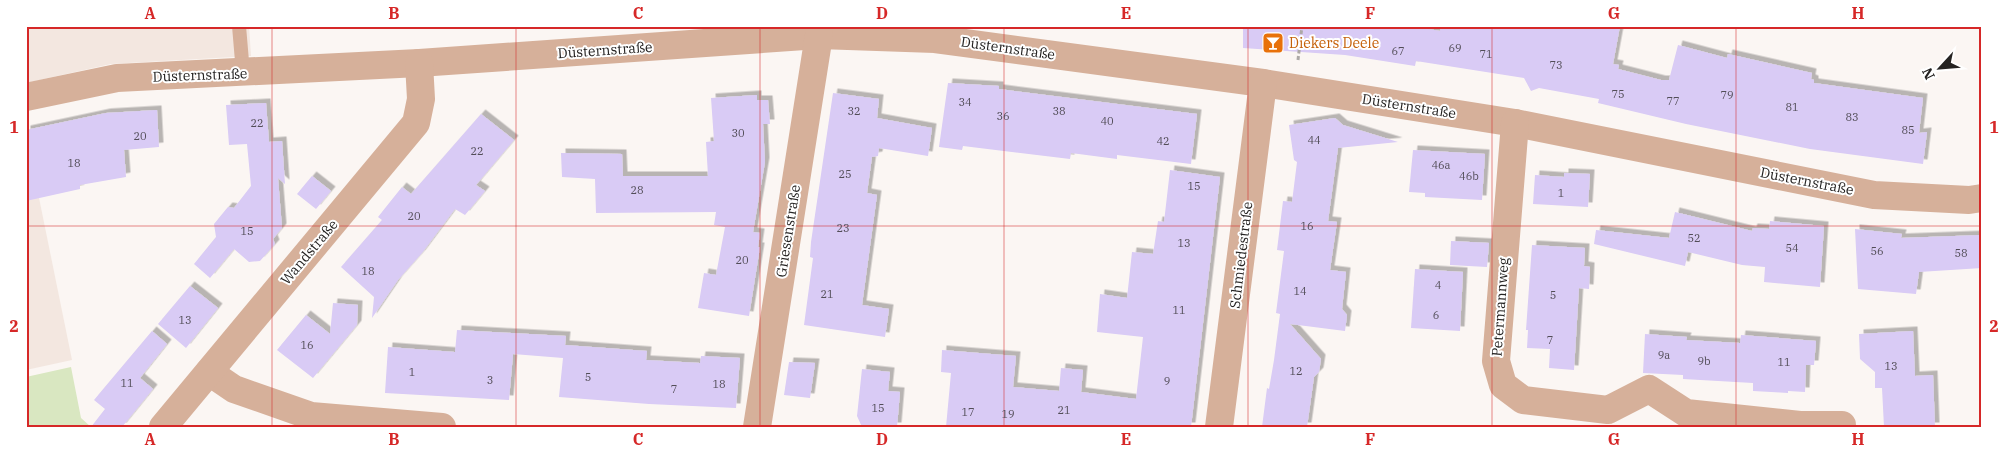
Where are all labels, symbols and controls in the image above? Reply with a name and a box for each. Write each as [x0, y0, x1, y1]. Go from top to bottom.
text: A [144, 3, 156, 23]
text: B [388, 3, 400, 23]
text: C [633, 3, 643, 23]
text: D [876, 3, 888, 23]
text: E [1121, 3, 1131, 23]
text: F [1365, 3, 1375, 23]
text: G [1608, 3, 1620, 23]
text: H [1852, 3, 1865, 23]
bar icon: Diekers Deele [1261, 31, 1285, 55]
street label: Düsternstraße [960, 32, 1056, 64]
place label: Diekers Deele [1289, 34, 1379, 52]
street label: Düsternstraße [557, 38, 653, 62]
house number: 69 [1448, 41, 1462, 55]
north arrow [1916, 42, 1966, 92]
house number: 67 [1391, 44, 1405, 58]
house number: 71 [1479, 47, 1493, 61]
house number: 73 [1549, 58, 1563, 72]
street label: Düsternstraße [152, 64, 248, 86]
text: N [1918, 65, 1939, 83]
house number: 75 [1611, 87, 1625, 101]
house number: 79 [1720, 88, 1734, 102]
street label: Düsternstraße [1361, 90, 1457, 122]
house number: 77 [1666, 94, 1680, 108]
house number: 34 [958, 95, 972, 109]
house number: 81 [1785, 100, 1799, 114]
house number: 32 [847, 104, 861, 118]
house number: 38 [1052, 104, 1066, 118]
house number: 36 [996, 109, 1010, 123]
house number: 83 [1845, 110, 1859, 124]
house number: 40 [1100, 114, 1114, 128]
house number: 22 [250, 116, 264, 130]
text: 1 [9, 117, 19, 137]
text: 1 [1989, 117, 1999, 137]
house number: 85 [1901, 123, 1915, 137]
house number: 30 [731, 126, 745, 140]
house number: 20 [133, 129, 147, 143]
house number: 44 [1307, 133, 1321, 147]
house number: 42 [1156, 134, 1170, 148]
house number: 22 [470, 144, 484, 158]
house number: 18 [67, 156, 81, 170]
house number: 46a [1431, 158, 1451, 172]
street label: Düsternstraße [1759, 163, 1855, 199]
house number: 25 [838, 167, 852, 181]
house number: 46b [1459, 169, 1479, 183]
house number: 15 [1187, 179, 1201, 193]
house number: 28 [630, 183, 644, 197]
street label: Griesenstraße [772, 183, 804, 279]
house number: 1 [1558, 186, 1564, 200]
street label: Schmiedestraße [1226, 200, 1256, 310]
house number: 20 [407, 209, 421, 223]
street label: Wandstraße [276, 216, 342, 288]
house number: 16 [1300, 219, 1314, 233]
house number: 23 [836, 221, 850, 235]
house number: 15 [240, 224, 254, 238]
house number: 52 [1687, 231, 1701, 245]
house number: 13 [1177, 236, 1191, 250]
house number: 54 [1785, 241, 1799, 255]
house number: 56 [1870, 244, 1884, 258]
house number: 58 [1954, 246, 1968, 260]
house number: 20 [735, 253, 749, 267]
street label: Petermannweg [1488, 256, 1512, 357]
house number: 18 [361, 264, 375, 278]
house number: 4 [1435, 278, 1442, 292]
house number: 14 [1293, 284, 1307, 298]
house number: 21 [820, 287, 834, 301]
house number: 5 [1550, 288, 1556, 302]
house number: 11 [1172, 303, 1186, 317]
house number: 6 [1433, 308, 1439, 322]
house number: 13 [178, 313, 192, 327]
text: 2 [9, 316, 19, 336]
text: 2 [1989, 316, 1999, 336]
house number: 7 [1547, 333, 1553, 347]
house number: 16 [300, 338, 314, 352]
house number: 9a [1658, 348, 1670, 362]
house number: 9b [1697, 354, 1711, 368]
house number: 11 [1777, 355, 1791, 369]
house number: 13 [1884, 359, 1898, 373]
house number: 12 [1289, 364, 1303, 378]
house number: 1 [409, 365, 415, 379]
house number: 5 [585, 370, 591, 384]
house number: 3 [487, 373, 493, 387]
house number: 9 [1164, 374, 1170, 388]
house number: 11 [120, 376, 134, 390]
house number: 18 [712, 377, 726, 391]
house number: 7 [671, 382, 677, 396]
house number: 15 [871, 401, 885, 415]
house number: 21 [1057, 403, 1071, 417]
house number: 17 [961, 405, 975, 419]
house number: 19 [1001, 407, 1015, 421]
text: A [144, 429, 156, 449]
text: B [388, 429, 400, 449]
text: C [633, 429, 643, 449]
text: D [876, 429, 888, 449]
text: E [1121, 429, 1131, 449]
text: F [1365, 429, 1375, 449]
text: G [1608, 429, 1620, 449]
text: H [1852, 429, 1865, 449]

